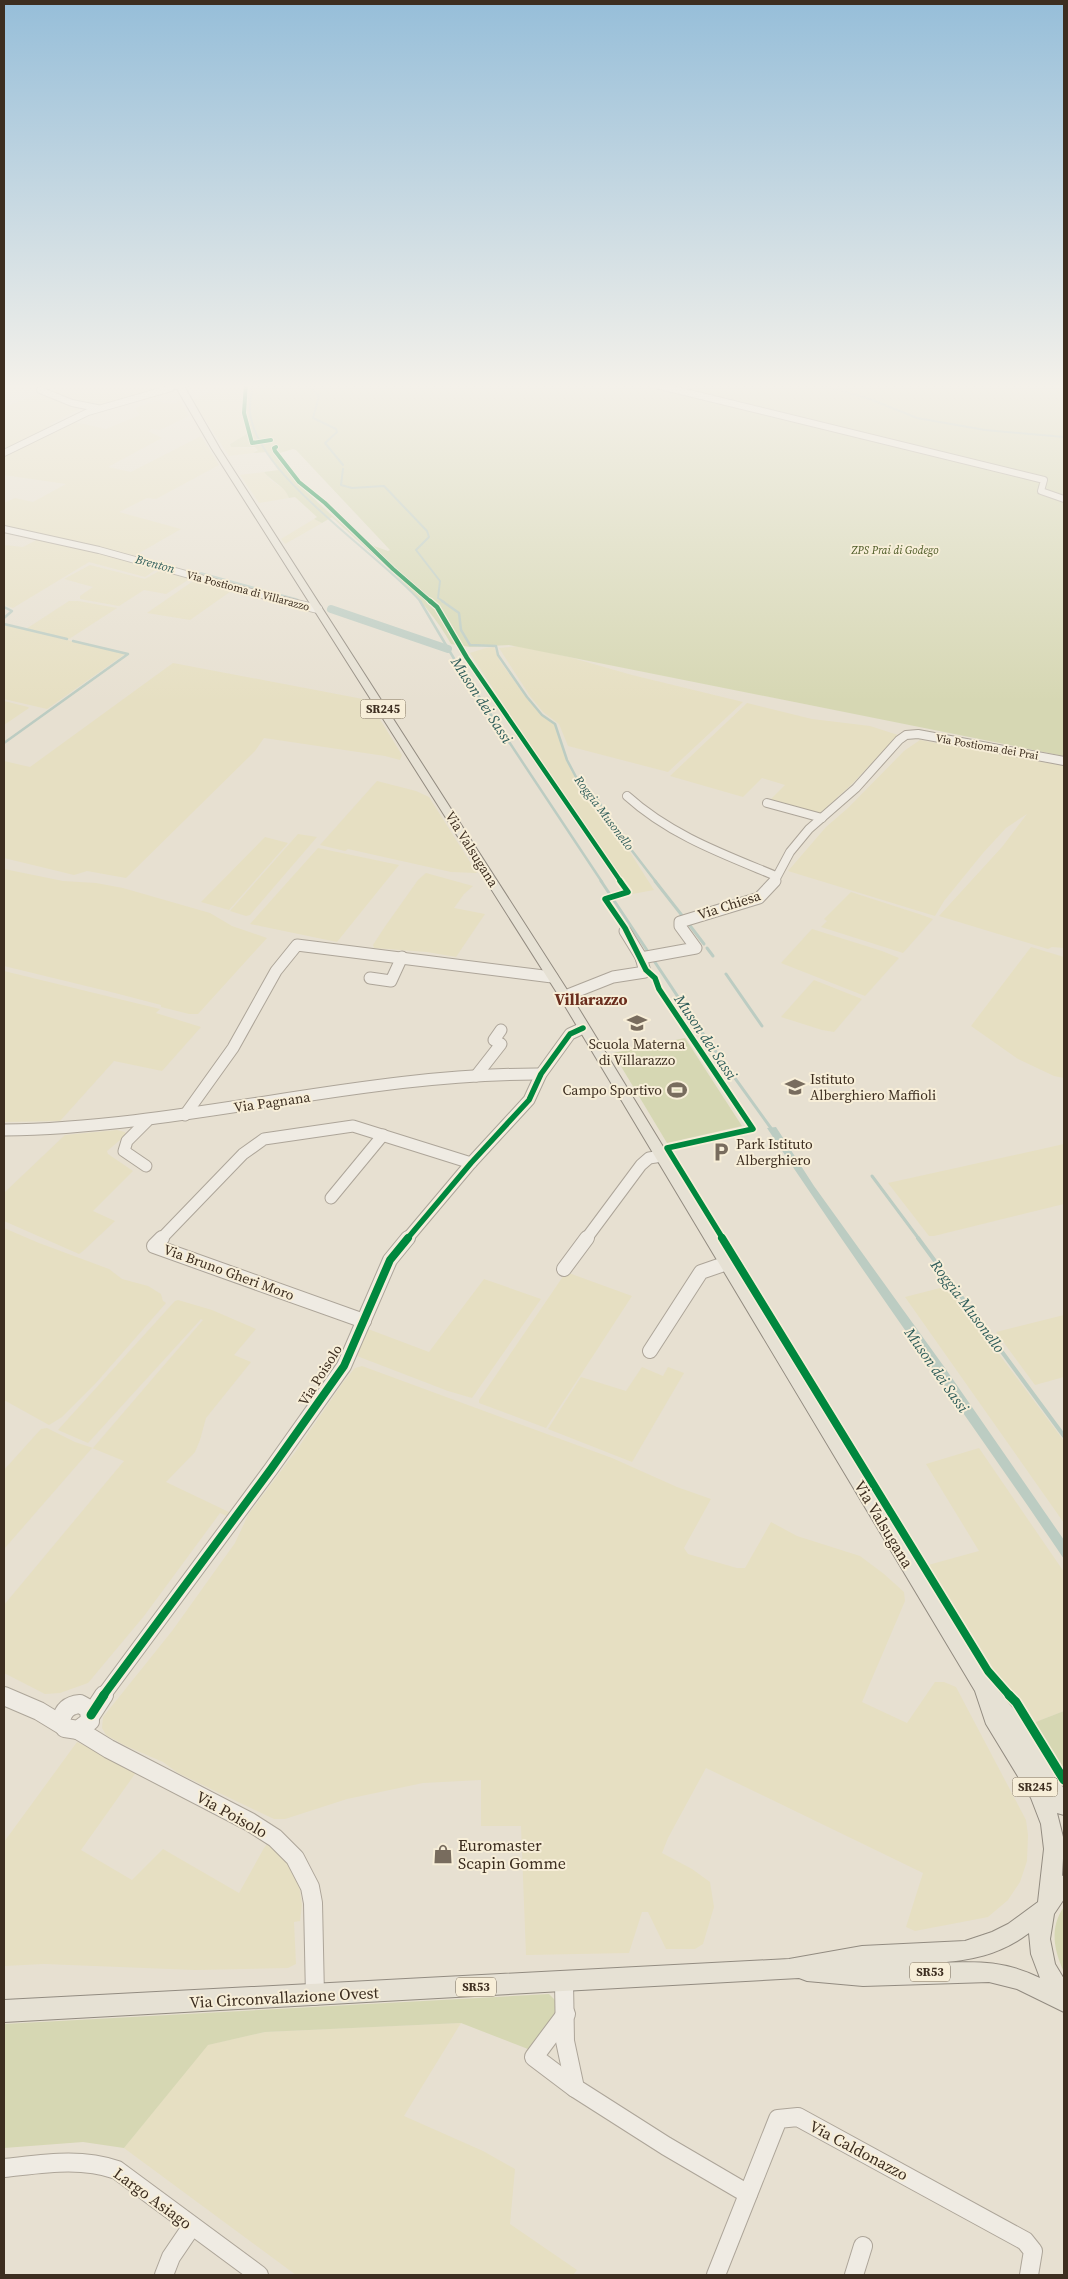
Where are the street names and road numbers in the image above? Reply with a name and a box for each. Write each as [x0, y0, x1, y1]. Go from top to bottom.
street label: Via Postioma di Villarazzo [185, 567, 311, 615]
road number: SR245 [360, 700, 406, 719]
street label: Via Postioma dei Prai [934, 731, 1040, 763]
street label: Via Valsugana [441, 807, 504, 892]
street label: Via Chiesa [695, 885, 764, 925]
street label: Via Pagnana [232, 1087, 312, 1117]
street label: Via Bruno Gheri Moro [161, 1239, 297, 1305]
street label: Via Poisolo [293, 1340, 347, 1410]
street label: Via Valsugana [849, 1476, 919, 1573]
road number: SR245 [1012, 1778, 1058, 1796]
street label: Via Poisolo [192, 1785, 272, 1843]
road number: SR53 [910, 1962, 950, 1981]
road number: SR53 [456, 1978, 496, 1996]
street label: Via Circonvallazione Ovest [189, 1981, 380, 2013]
street label: Via Caldonazzo [806, 2115, 912, 2185]
street label: Largo Asiago [109, 2162, 197, 2234]

